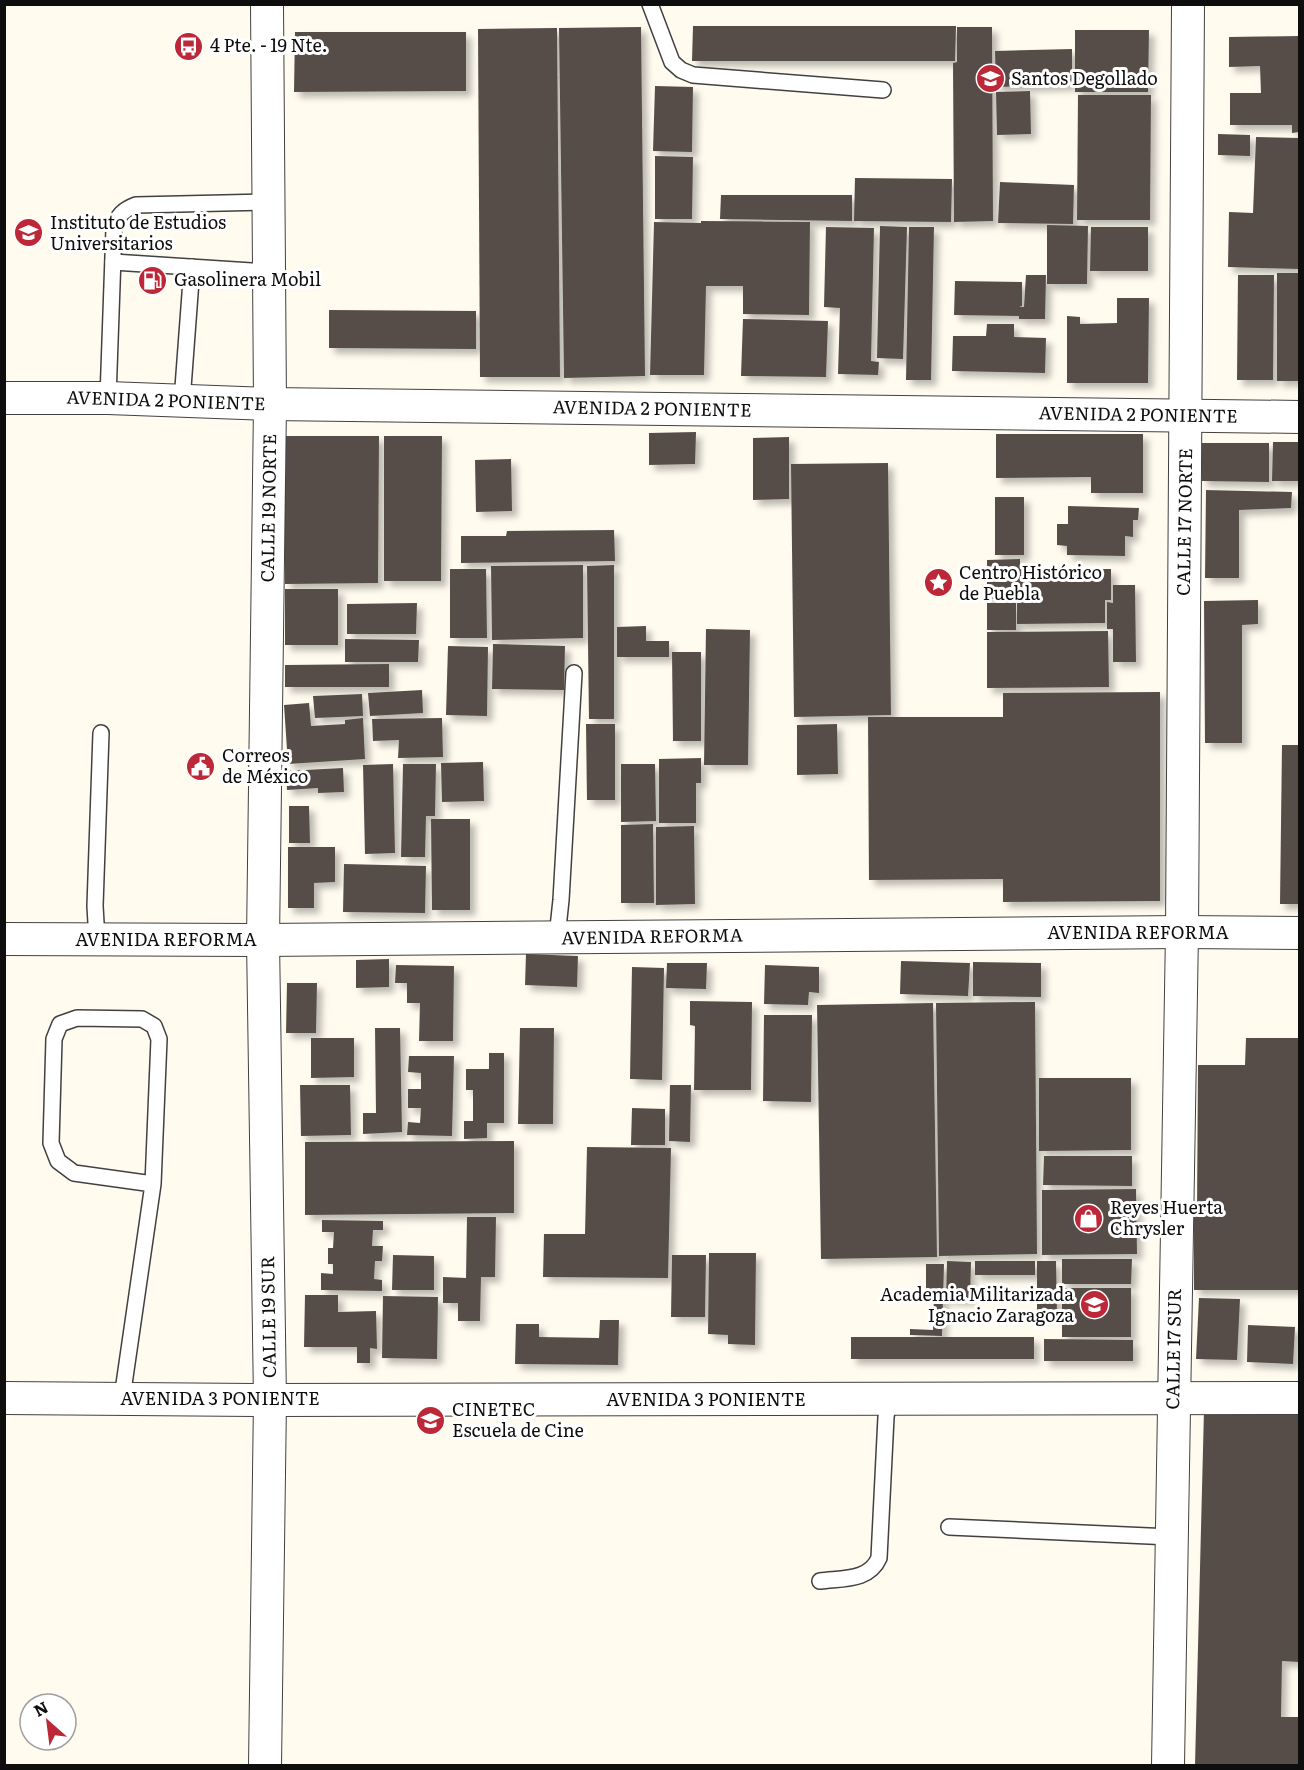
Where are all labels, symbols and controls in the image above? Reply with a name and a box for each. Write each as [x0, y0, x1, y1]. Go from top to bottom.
bus stop icon: 4 Pte. - 19 Nte. [173, 30, 205, 62]
place label: 4 Pte. - 19 Nte. [210, 31, 328, 58]
school or university icon: Santos Degollado [974, 63, 1006, 95]
place label: Santos Degollado [1011, 64, 1158, 91]
place label: Instituto de Estudios Universitarios [50, 208, 226, 256]
school or university icon: Instituto de Estudios Universitarios [13, 217, 45, 249]
fuel station icon: Gasolinera Mobil [137, 264, 169, 296]
place label: Gasolinera Mobil [174, 265, 321, 292]
street label: AVENIDA 2 PONIENTE [66, 383, 266, 416]
street label: AVENIDA 2 PONIENTE [552, 392, 752, 423]
street label: AVENIDA 2 PONIENTE [1038, 398, 1238, 429]
street label: CALLE 19 NORTE [253, 433, 282, 583]
street label: CALLE 17 NORTE [1169, 448, 1198, 596]
place label: Centro Histórico de Puebla [959, 558, 1102, 606]
place icon: Centro Histórico de Puebla [922, 567, 954, 599]
place label: Correos de México [222, 741, 308, 789]
public building icon: Correos de México [185, 750, 217, 782]
street label: AVENIDA REFORMA [1047, 918, 1229, 945]
street label: AVENIDA REFORMA [561, 920, 743, 951]
street label: AVENIDA REFORMA [75, 925, 257, 952]
place label: Reyes Huerta Chrysler [1110, 1193, 1223, 1241]
shop icon: Reyes Huerta Chrysler [1073, 1202, 1105, 1234]
street label: CALLE 19 SUR [253, 1256, 282, 1378]
place label: Academia Militarizada Ignacio Zaragoza [880, 1280, 1074, 1328]
street label: CALLE 17 SUR [1158, 1288, 1187, 1410]
school or university icon: Academia Militarizada Ignacio Zaragoza [1079, 1289, 1111, 1321]
street label: AVENIDA 3 PONIENTE [120, 1384, 320, 1411]
street label: AVENIDA 3 PONIENTE [606, 1385, 806, 1412]
place label: CINETEC Escuela de Cine [452, 1395, 584, 1443]
school or university icon: CINETEC Escuela de Cine [415, 1404, 447, 1436]
north arrow [18, 1692, 78, 1752]
text: N [29, 1694, 52, 1722]

